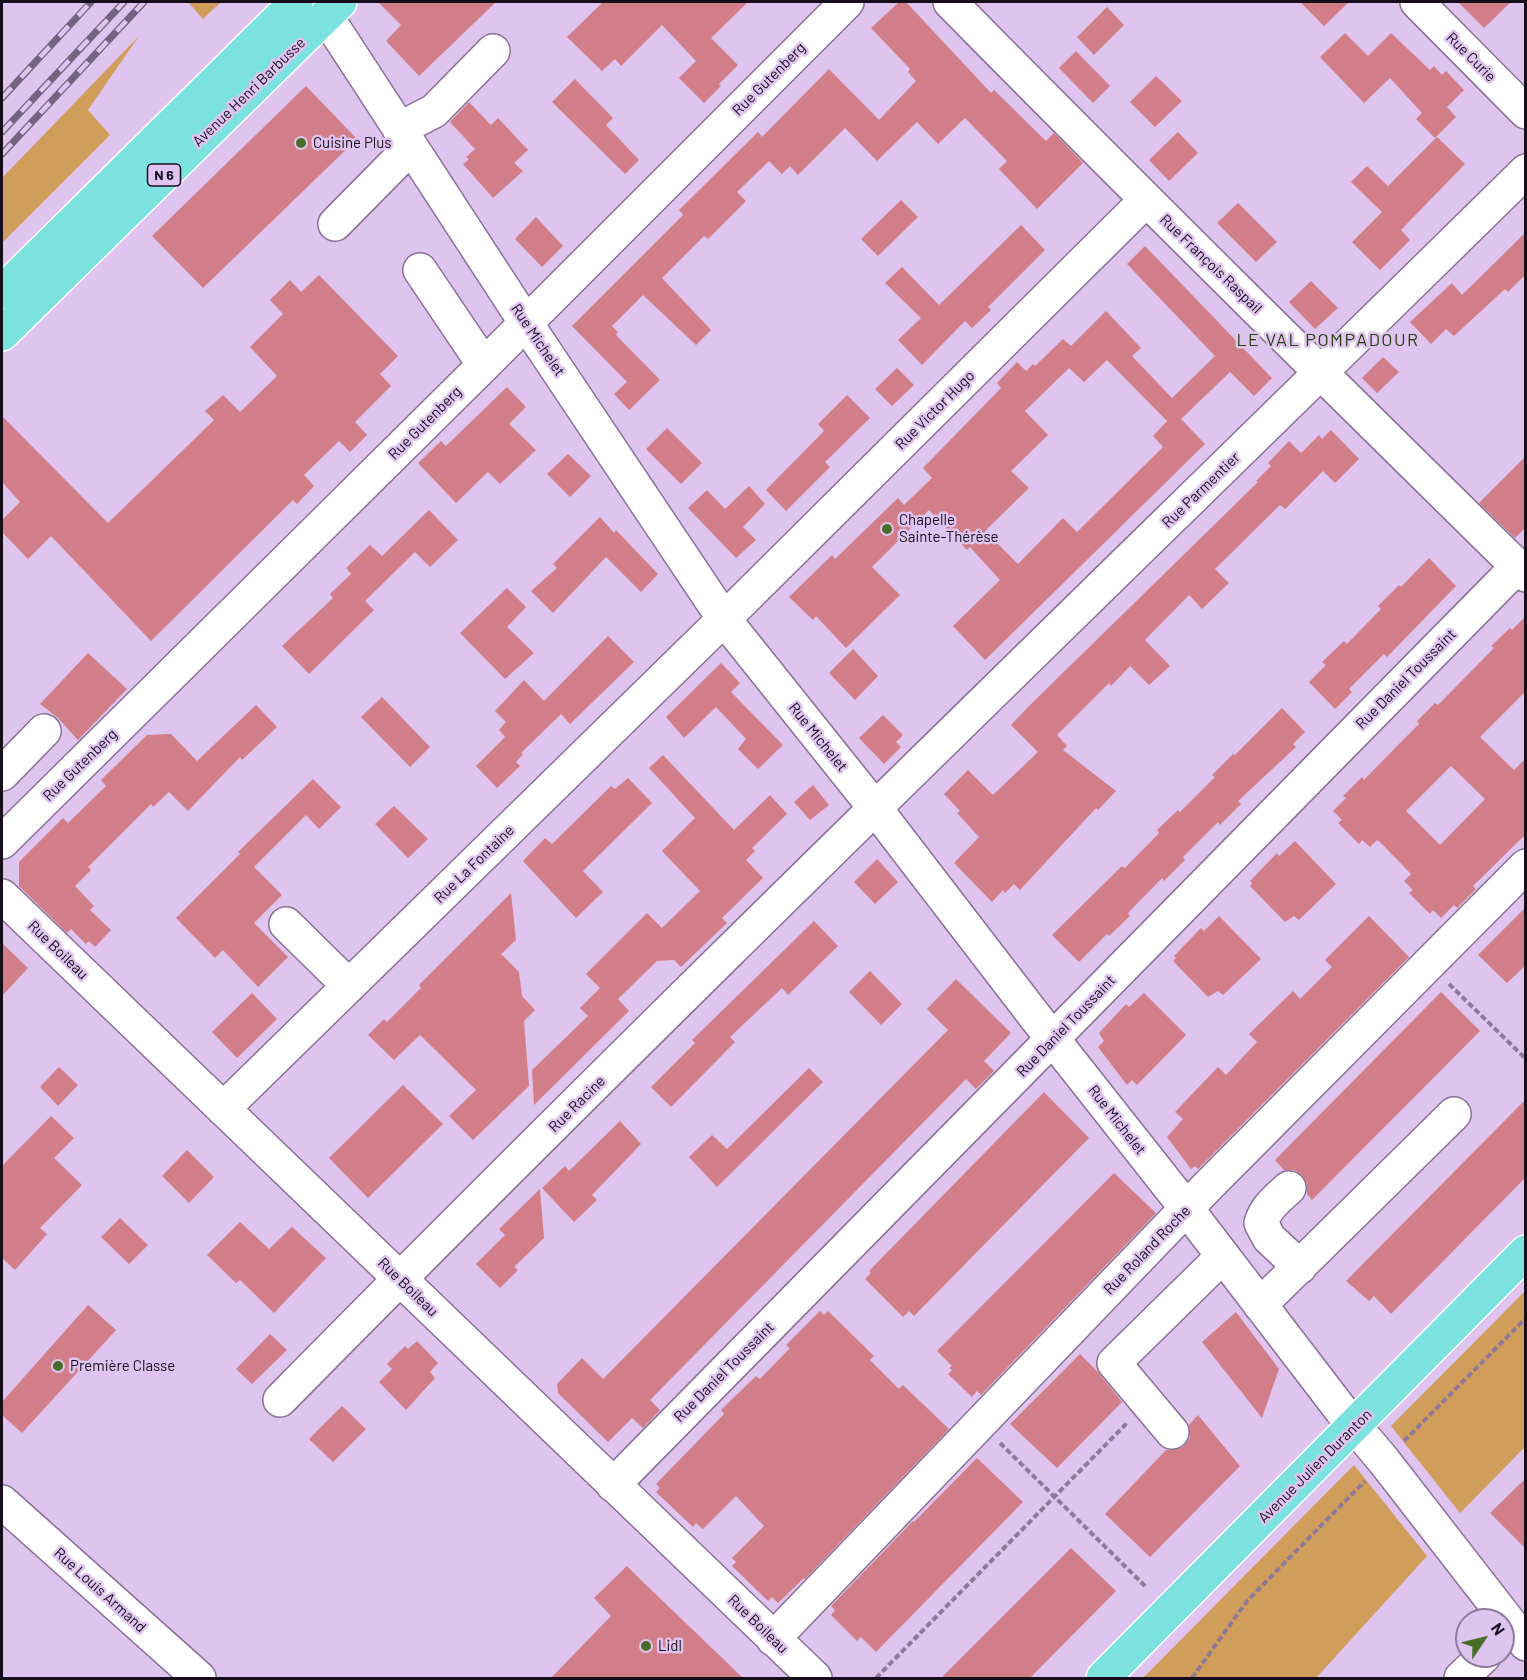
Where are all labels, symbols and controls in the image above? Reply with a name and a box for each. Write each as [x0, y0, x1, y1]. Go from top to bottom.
street label: Rue Curie [1442, 28, 1500, 86]
street label: Avenue Henri Barbusse [189, 34, 309, 150]
street label: Rue Gutenberg [729, 39, 809, 119]
place label: Cuisine Plus [313, 134, 392, 152]
marker: Cuisine Plus [294, 136, 308, 150]
road number: N 6 [148, 164, 180, 186]
street label: Rue François Raspail [1156, 211, 1266, 317]
street label: Rue Michelet [507, 300, 569, 380]
district label: LE VAL POMPADOUR [1236, 329, 1420, 351]
street label: Rue Victor Hugo [892, 367, 978, 453]
street label: Rue Gutenberg [385, 383, 465, 463]
street label: Rue Parmentier [1158, 448, 1244, 532]
place label: Chapelle Sainte-Thérèse [899, 511, 999, 546]
marker: Chapelle Sainte-Thérèse [880, 522, 894, 536]
street label: Rue Daniel Toussaint [1352, 625, 1460, 733]
street label: Rue Michelet [785, 699, 851, 775]
street label: Rue Gutenberg [39, 725, 121, 805]
street label: Rue La Fontaine [430, 821, 518, 907]
street label: Rue Boileau [24, 917, 92, 983]
street label: Rue Daniel Toussaint [1013, 971, 1119, 1081]
street label: Rue Racine [545, 1072, 609, 1136]
street label: Rue Michelet [1084, 1082, 1150, 1158]
street label: Rue Roland Roche [1100, 1202, 1194, 1298]
street label: Rue Boileau [374, 1254, 442, 1320]
street label: Rue Daniel Toussaint [670, 1318, 778, 1426]
place label: Première Classe [70, 1357, 175, 1375]
marker: Première Classe [51, 1359, 65, 1373]
street label: Avenue Julien Duranton [1254, 1405, 1376, 1527]
street label: Rue Louis Armand [50, 1544, 150, 1636]
street label: Rue Boileau [724, 1591, 792, 1657]
north arrow [1455, 1608, 1515, 1668]
text: N [1488, 1619, 1509, 1638]
place label: Lidl [658, 1637, 682, 1655]
marker: Lidl [639, 1639, 653, 1653]

